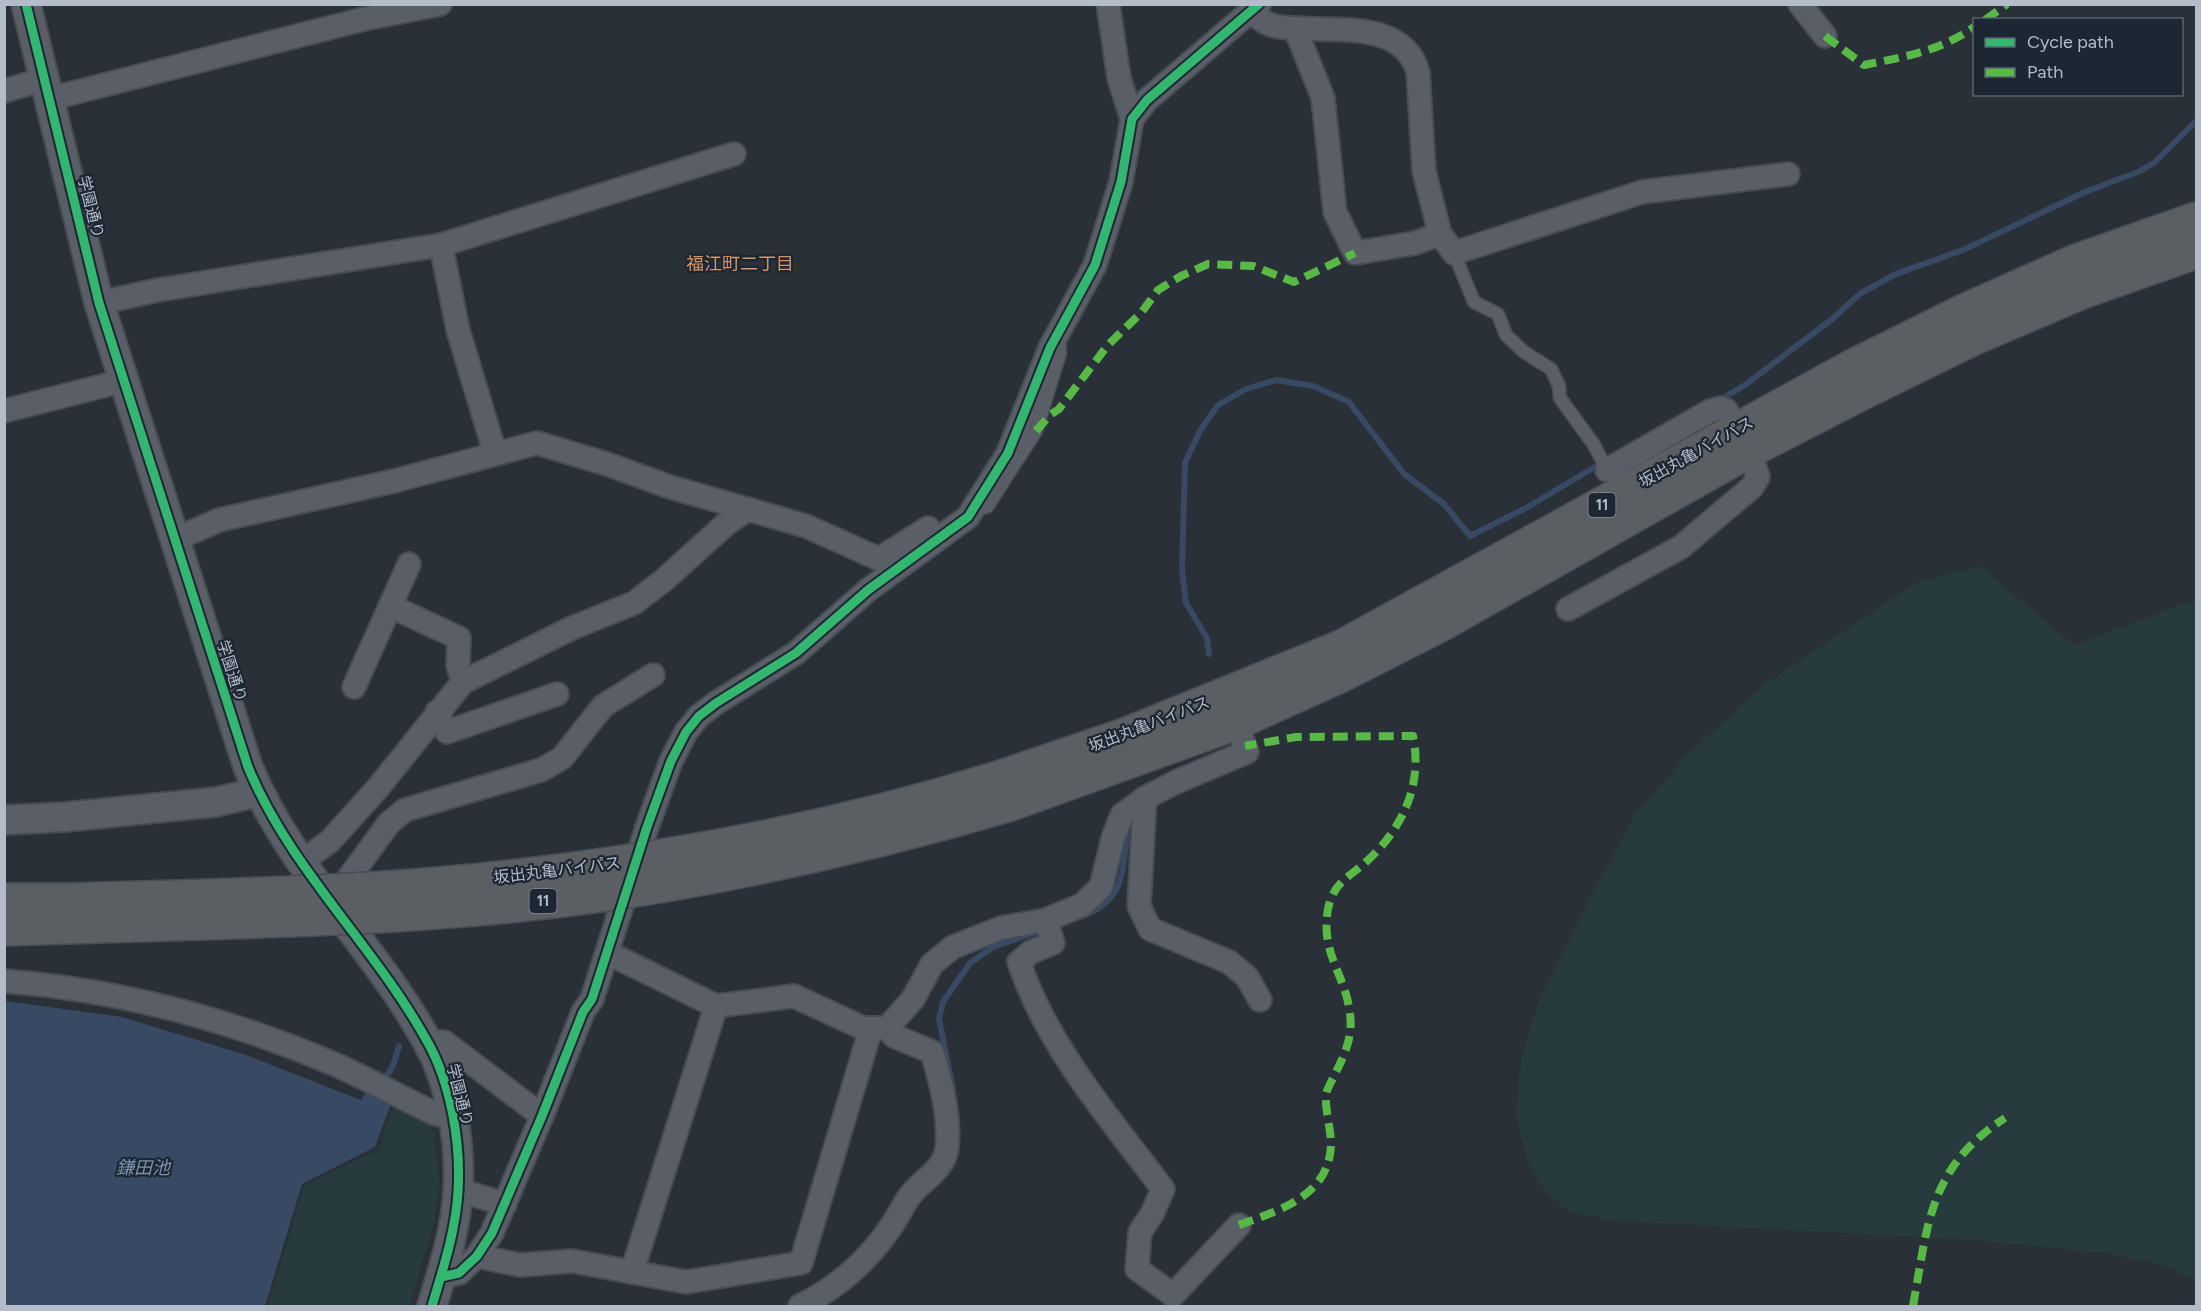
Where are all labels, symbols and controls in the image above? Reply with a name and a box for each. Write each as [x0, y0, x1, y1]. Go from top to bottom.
legend [1973, 18, 2183, 96]
text: Cycle path [2027, 31, 2114, 53]
text: Path [2027, 61, 2063, 83]
street label: 学園通り [74, 174, 108, 240]
district label: 福江町二丁目 [686, 253, 794, 275]
street label: 坂出丸亀バイパス [1636, 413, 1756, 491]
road number: 11 [1588, 493, 1616, 517]
street label: 学園通り [213, 638, 251, 704]
street label: 坂出丸亀バイパス [1086, 692, 1212, 756]
street label: 坂出丸亀バイパス [492, 853, 622, 887]
road number: 11 [530, 889, 556, 913]
street label: 学園通り [443, 1062, 477, 1128]
water label: 鎌田池 [116, 1157, 172, 1179]

